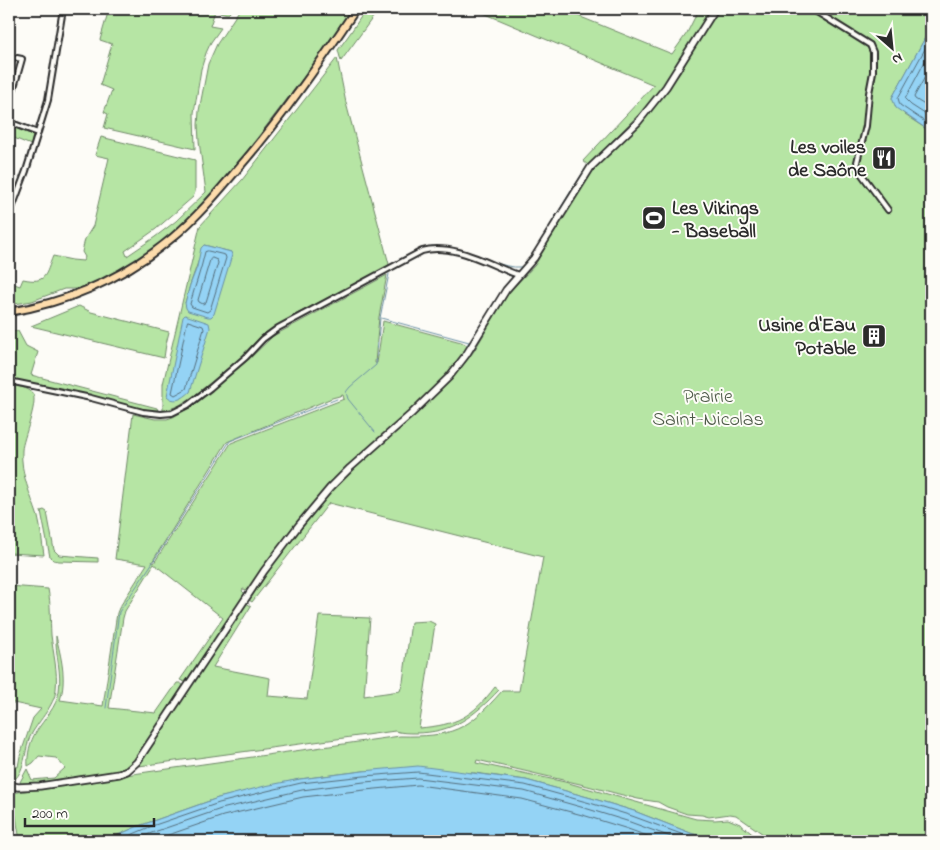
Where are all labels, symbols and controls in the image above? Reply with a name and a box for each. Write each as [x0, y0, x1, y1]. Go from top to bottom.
north arrow [868, 22, 918, 72]
text: N [888, 47, 906, 70]
place label: Les voiles de Saône [788, 134, 867, 186]
restaurant icon: Les voiles de Saône [871, 145, 897, 171]
place label: Les Vikings - Baseball [671, 195, 759, 247]
sports icon: Les Vikings - Baseball [641, 205, 667, 231]
place label: Usine d'Eau Potable [758, 312, 857, 364]
building icon: Usine d'Eau Potable [861, 323, 887, 349]
park label: Prairie Saint-Nicolas [652, 383, 764, 435]
scale bar [25, 795, 154, 827]
text: 200 m [32, 803, 68, 825]

